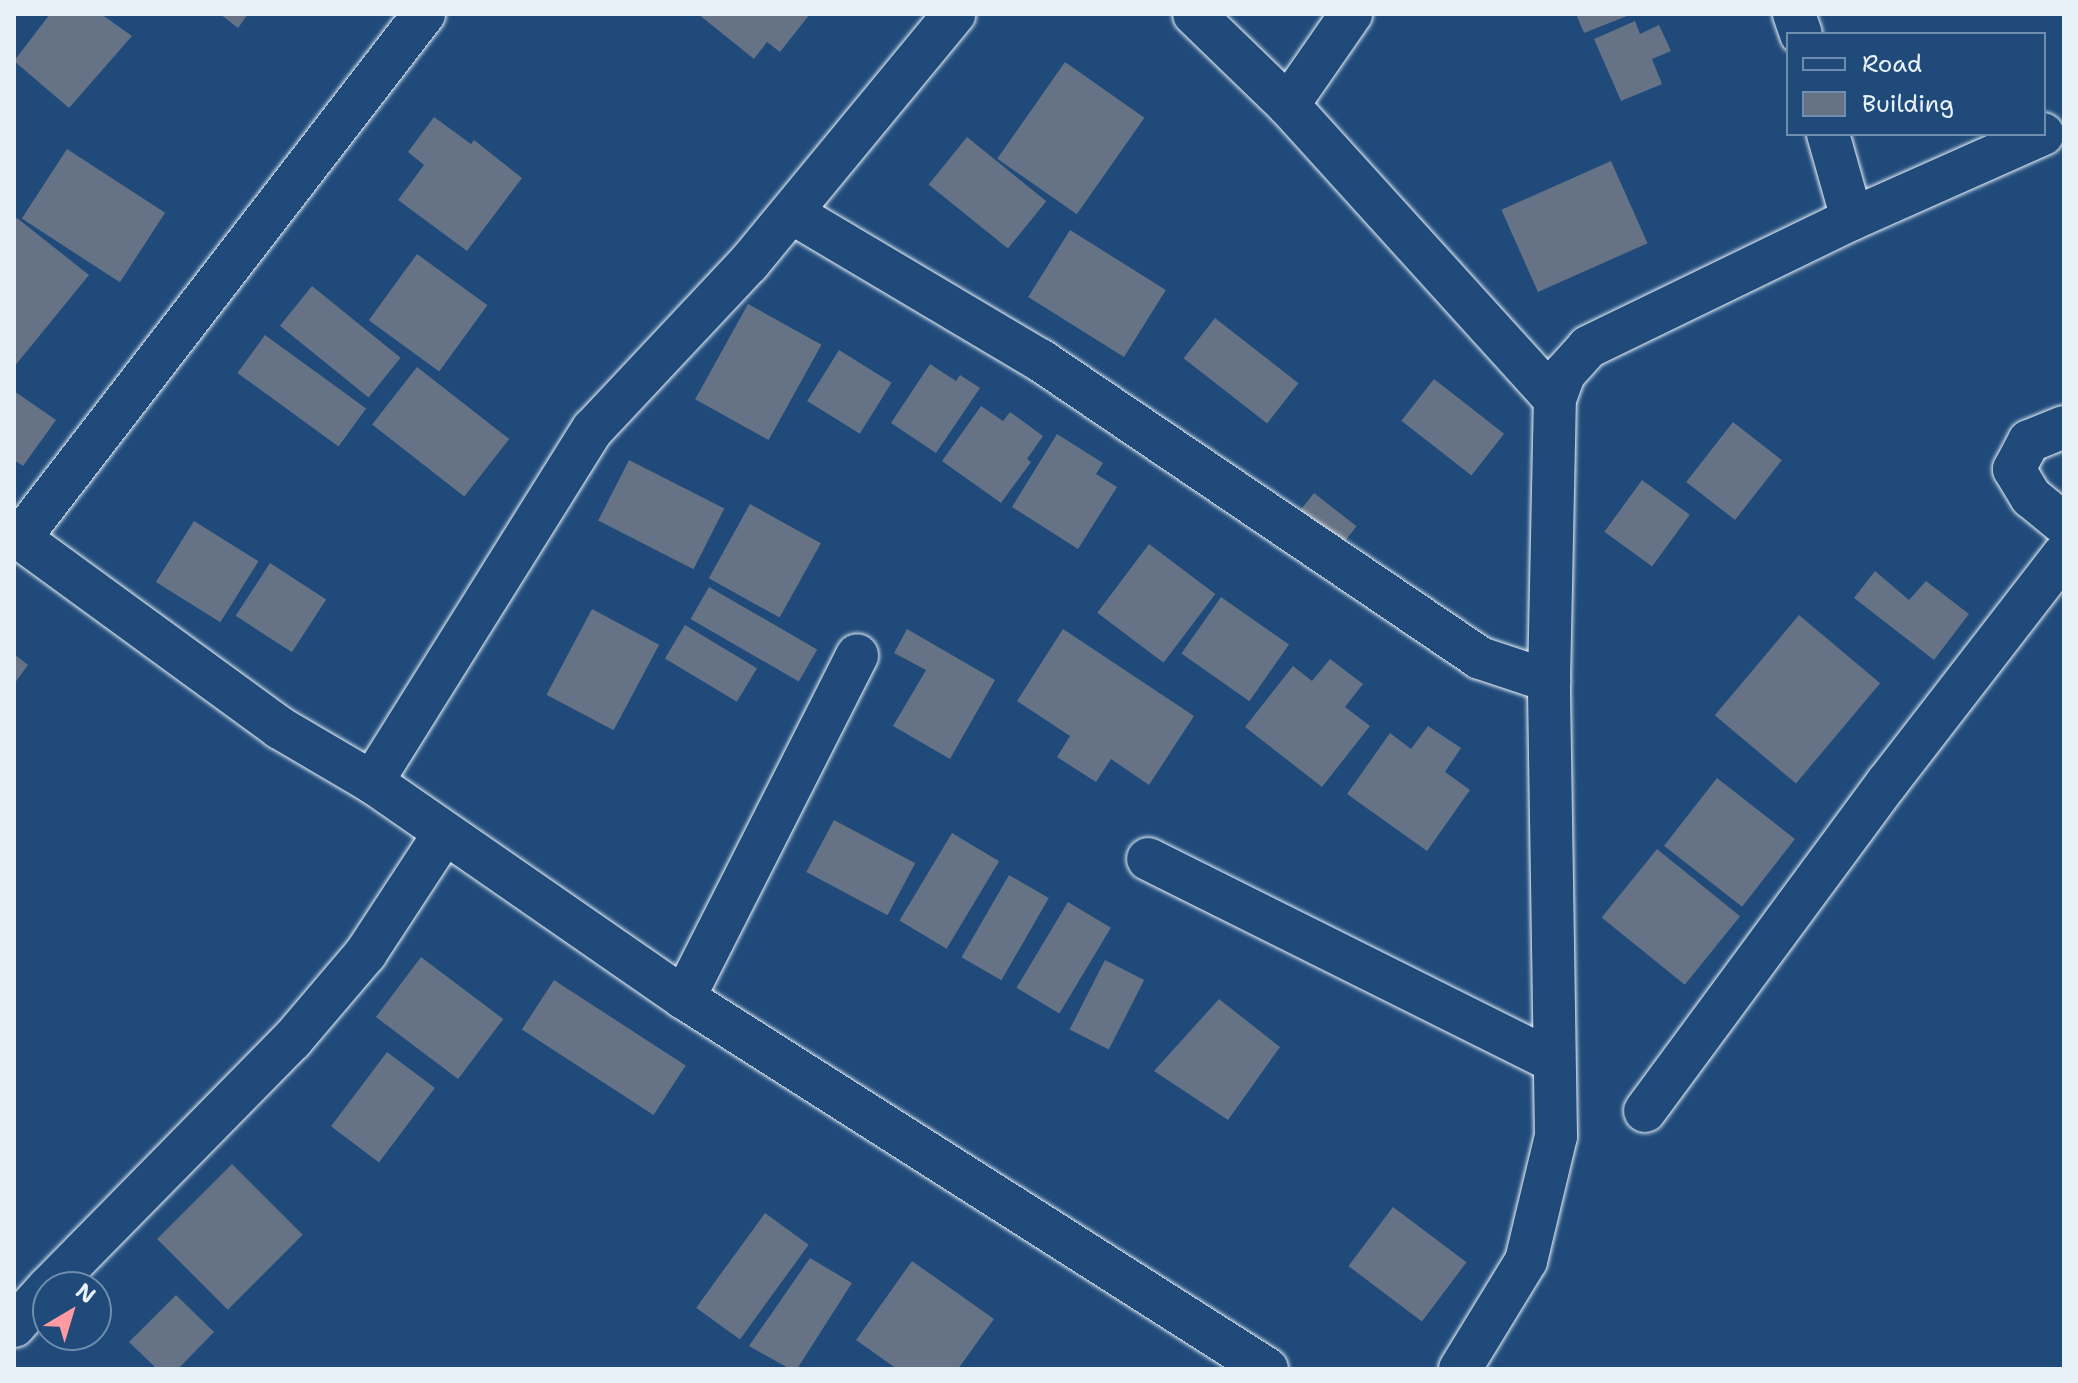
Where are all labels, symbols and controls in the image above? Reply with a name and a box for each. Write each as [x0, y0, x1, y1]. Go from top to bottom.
legend [1786, 32, 2046, 136]
text: Road [1862, 48, 1922, 80]
text: Building [1862, 88, 1954, 120]
north arrow [32, 1271, 112, 1351]
text: N [70, 1276, 102, 1310]

